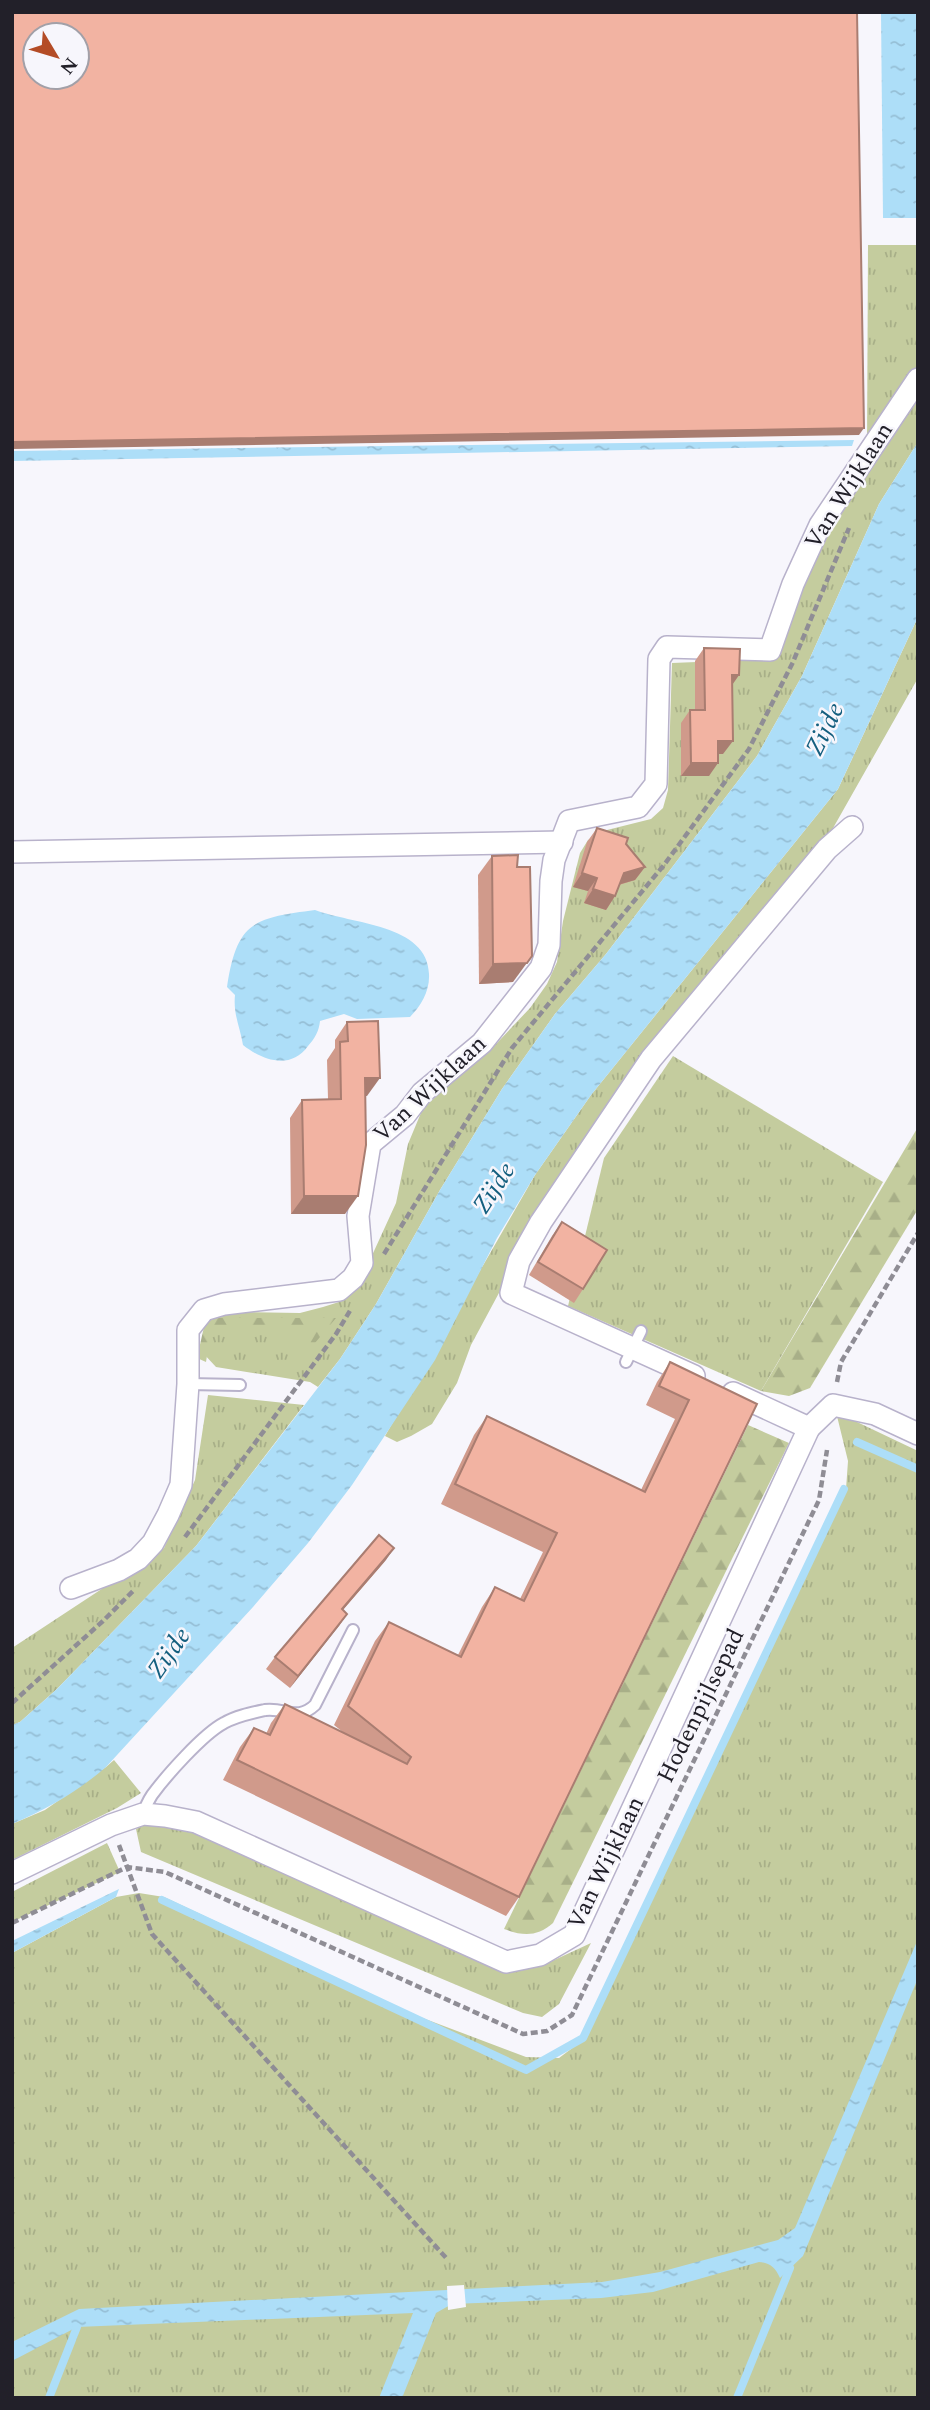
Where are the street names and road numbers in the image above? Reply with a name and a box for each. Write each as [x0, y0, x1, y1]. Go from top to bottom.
street label: Van Wijklaan [796, 415, 903, 557]
street label: Van Wijklaan [365, 1027, 495, 1151]
street label: Hodenpijlsepad [648, 1623, 754, 1789]
street label: Van Wijklaan [558, 1790, 654, 1936]

